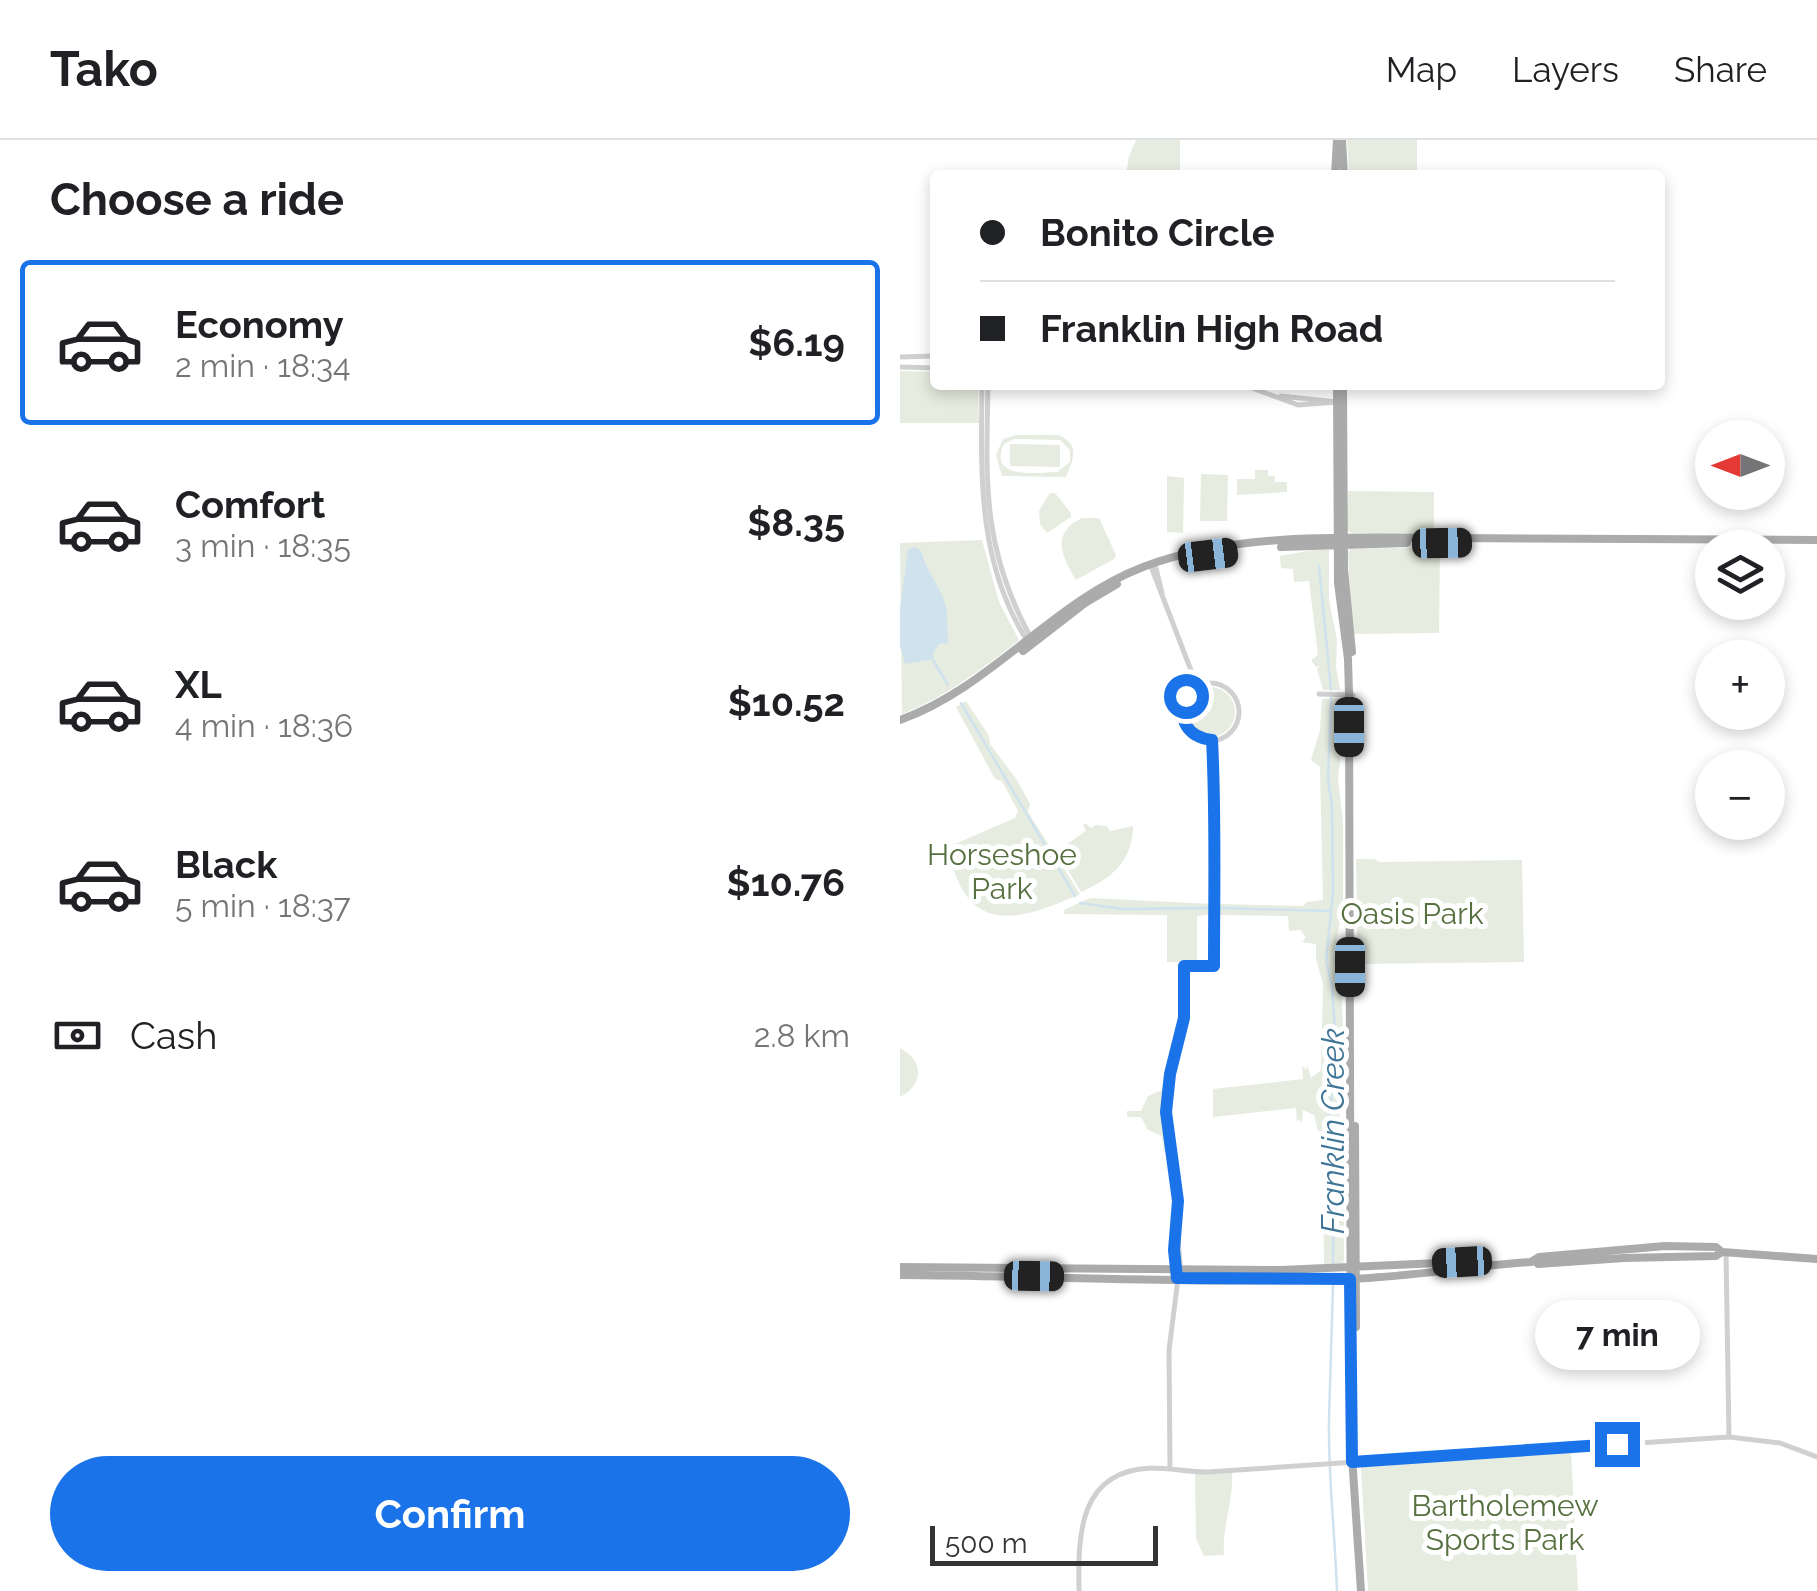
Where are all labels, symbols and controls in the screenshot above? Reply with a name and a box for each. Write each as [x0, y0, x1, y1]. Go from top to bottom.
text: Tako [50, 41, 158, 97]
text: Map [1386, 49, 1457, 90]
text: Layers [1512, 49, 1619, 90]
text: Share [1674, 49, 1767, 90]
text: Choose a ride [50, 173, 344, 226]
text: Bonito Circle [1040, 210, 1274, 255]
icon: car [55, 298, 145, 388]
text: Economy [175, 302, 344, 347]
text: Franklin High Road [1040, 306, 1383, 351]
text: $6.19 [748, 320, 845, 365]
text: 2 min · 18:34 [175, 347, 351, 384]
north arrow [1695, 420, 1785, 510]
map controls [1695, 420, 1785, 840]
icon: car [55, 478, 145, 568]
text: Comfort [175, 482, 325, 527]
text: $8.35 [747, 500, 845, 545]
text: 3 min · 18:35 [175, 527, 351, 564]
car [1412, 527, 1472, 559]
button: layers [1695, 530, 1785, 620]
car [1176, 536, 1240, 574]
button: + [1695, 640, 1785, 730]
icon: car [55, 658, 145, 748]
text: XL [175, 662, 222, 707]
route start [1164, 674, 1209, 719]
text: $10.52 [728, 680, 845, 725]
car [1334, 697, 1364, 757]
text: 4 min · 18:36 [175, 707, 353, 744]
button: − [1695, 750, 1785, 840]
park label: Horseshoe Park [927, 837, 1077, 906]
icon: car [55, 838, 145, 928]
text: Black [175, 842, 277, 887]
text: $10.76 [727, 860, 845, 905]
text: 5 min · 18:37 [175, 887, 351, 924]
park label: Oasis Park [1340, 896, 1484, 931]
car [1335, 937, 1365, 997]
icon: cash [50, 1008, 105, 1063]
text: Cash [130, 1013, 217, 1058]
text: 2.8 km [754, 1017, 850, 1054]
water label: Franklin Creek [1314, 1028, 1351, 1234]
car [1431, 1245, 1493, 1279]
car [1004, 1260, 1064, 1292]
callout: 7 min [1534, 1299, 1700, 1369]
text: 7 min [1576, 1316, 1659, 1353]
route end [1595, 1422, 1640, 1467]
button: Confirm [50, 1456, 850, 1571]
park label: Bartholemew Sports Park [1411, 1488, 1599, 1557]
scale bar [930, 1521, 1158, 1566]
text: 500 m [945, 1527, 1027, 1560]

